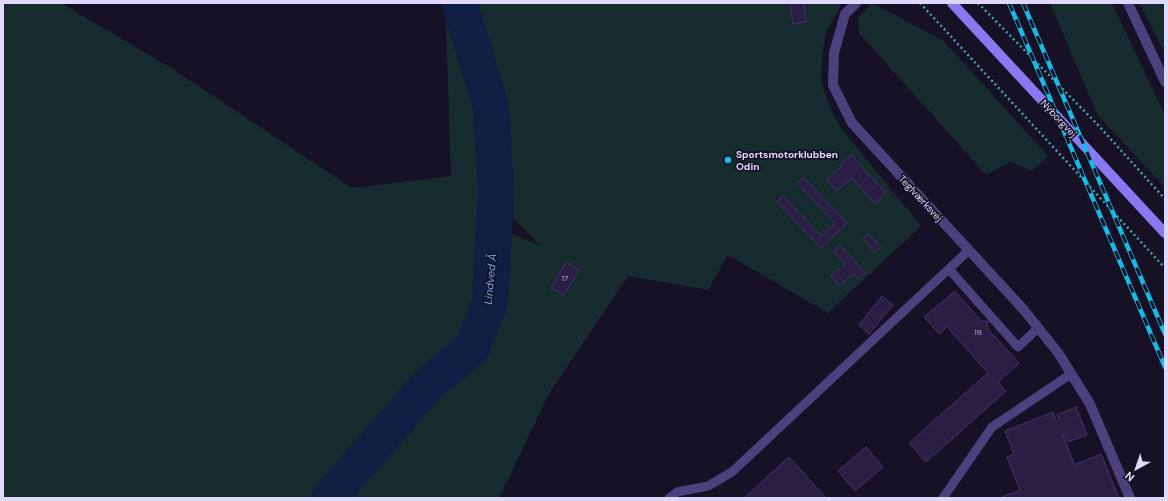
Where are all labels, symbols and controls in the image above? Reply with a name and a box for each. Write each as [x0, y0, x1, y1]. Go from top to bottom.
street label: Nyborgvej [1038, 97, 1079, 140]
place label: Sportsmotorklubben Odin [736, 148, 838, 173]
marker: Sportsmotorklubben Odin [723, 155, 733, 165]
street label: Teglværksvej [896, 172, 945, 224]
water label: Lindved Å [480, 253, 499, 305]
house number: 17 [562, 273, 568, 283]
house number: 19 [974, 327, 982, 337]
north arrow [1116, 449, 1156, 489]
text: N [1122, 469, 1137, 485]

